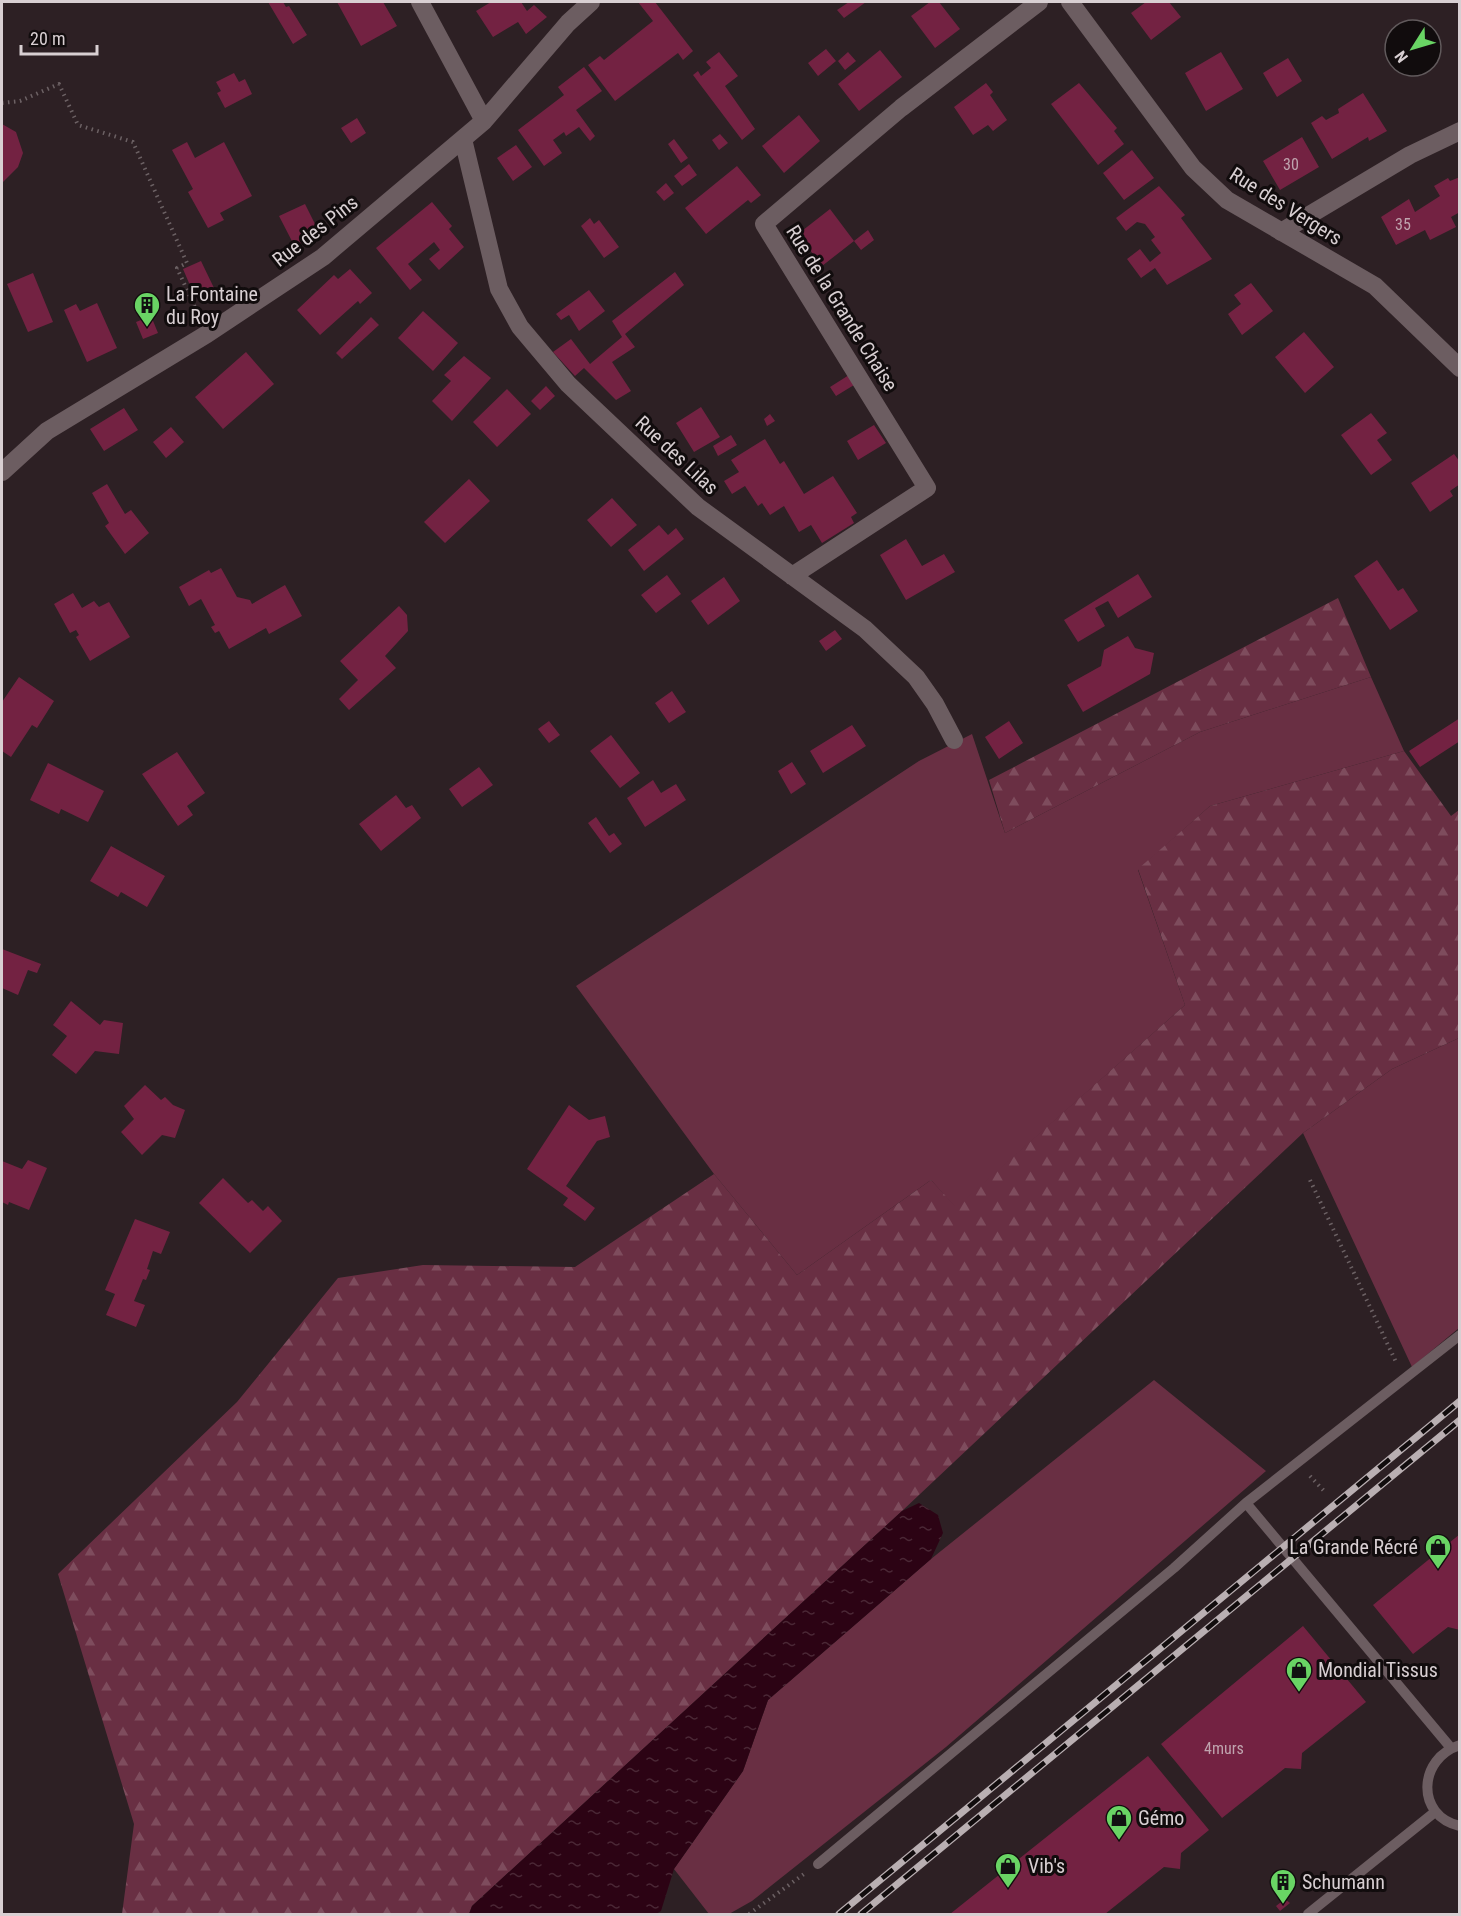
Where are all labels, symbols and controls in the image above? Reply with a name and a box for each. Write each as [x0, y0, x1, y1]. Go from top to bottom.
scale bar [21, 18, 98, 56]
north arrow [1383, 18, 1443, 78]
text: 20 m [30, 28, 65, 49]
text: N [1391, 47, 1412, 66]
house number: 30 [1283, 155, 1299, 174]
street label: Rue des Vergers [1225, 162, 1347, 250]
street label: Rue des Pins [268, 190, 362, 272]
house number: 35 [1395, 215, 1411, 234]
street label: Rue de la Grande Chaise [781, 221, 903, 395]
place label: La Fontaine du Roy [166, 282, 258, 329]
building icon: La Fontaine du Roy [132, 290, 162, 328]
street label: Rue des Lilas [631, 411, 723, 499]
shop icon: La Grande Récré [1423, 1532, 1453, 1570]
place label: La Grande Récré [1289, 1535, 1418, 1559]
shop icon: Mondial Tissus [1284, 1655, 1314, 1693]
place label: Mondial Tissus [1318, 1658, 1438, 1682]
house number: 4murs [1204, 1739, 1244, 1758]
shop icon: Gémo [1104, 1803, 1134, 1841]
place label: Gémo [1138, 1806, 1184, 1830]
shop icon: Vib's [993, 1851, 1023, 1889]
place label: Vib's [1028, 1854, 1065, 1878]
building icon: Schumann [1268, 1867, 1298, 1905]
place label: Schumann [1302, 1870, 1385, 1894]

